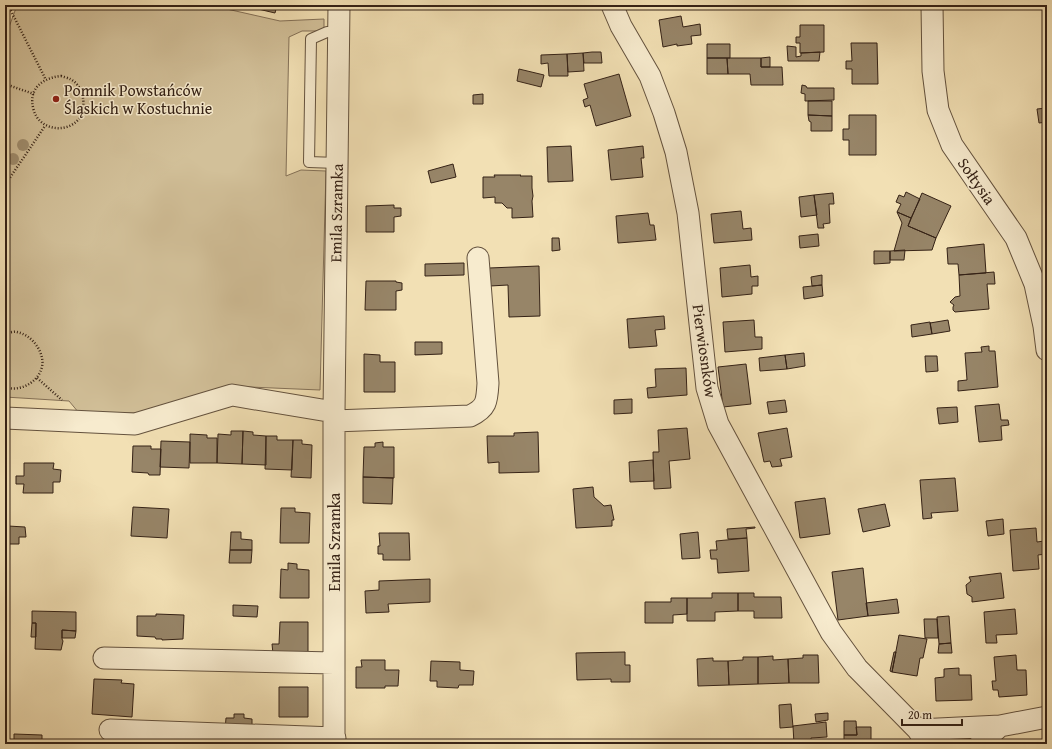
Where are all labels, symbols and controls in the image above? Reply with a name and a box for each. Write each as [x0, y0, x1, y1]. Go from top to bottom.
place label: Pomnik Powstańców Śląskich w Kostuchnie [64, 78, 212, 120]
marker: Pomnik Powstańców Śląskich w Kostuchnie [51, 94, 61, 104]
street label: Sołtysia [952, 153, 1002, 210]
street label: Emila Szramka [323, 163, 349, 263]
street label: Pierwiosnków [687, 303, 724, 400]
street label: Emila Szramka [322, 492, 346, 591]
scale bar [902, 701, 962, 727]
text: 20 m [908, 706, 932, 723]

